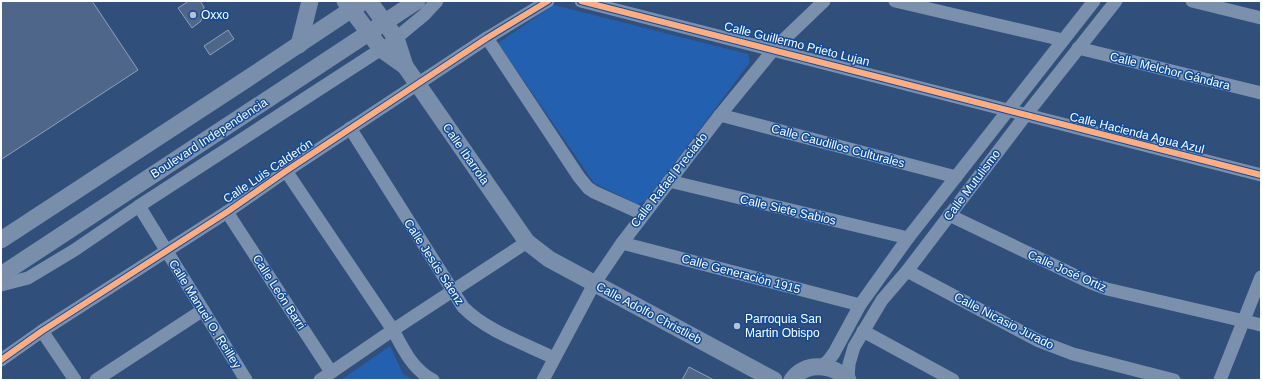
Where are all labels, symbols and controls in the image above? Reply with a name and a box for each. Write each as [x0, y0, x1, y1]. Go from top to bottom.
place label: Oxxo [201, 8, 229, 22]
marker: Oxxo [188, 10, 198, 20]
street label: Calle Guillermo Prieto Lujan [723, 19, 871, 69]
street label: Calle Melchor Gándara [1108, 49, 1232, 93]
street label: Boulevard Independencia [148, 95, 270, 181]
street label: Calle Hacienda Agua Azul [1068, 110, 1206, 156]
street label: Calle Ibarrola [440, 121, 492, 188]
street label: Calle Caudillos Culturales [770, 121, 906, 171]
street label: Calle Rafael Preciado [628, 130, 710, 230]
street label: Calle Luis Calderón [221, 136, 315, 206]
street label: Calle Mutulismo [941, 146, 1003, 223]
street label: Calle Siete Sabios [739, 192, 837, 228]
street label: Calle Jesús Sáenz [401, 217, 467, 307]
street label: Calle José Ortiz [1025, 247, 1109, 295]
street label: Calle Generación 1915 [680, 251, 802, 297]
street label: Calle León Barri [250, 252, 308, 332]
street label: Calle Manuel O. Reilley [166, 257, 244, 371]
street label: Calle Adolfo Christlieb [594, 279, 704, 347]
street label: Calle Nicasio Jurado [952, 290, 1056, 352]
place label: Parroquia San Martin Obispo [745, 312, 822, 340]
marker: Parroquia San Martin Obispo [732, 321, 742, 331]

